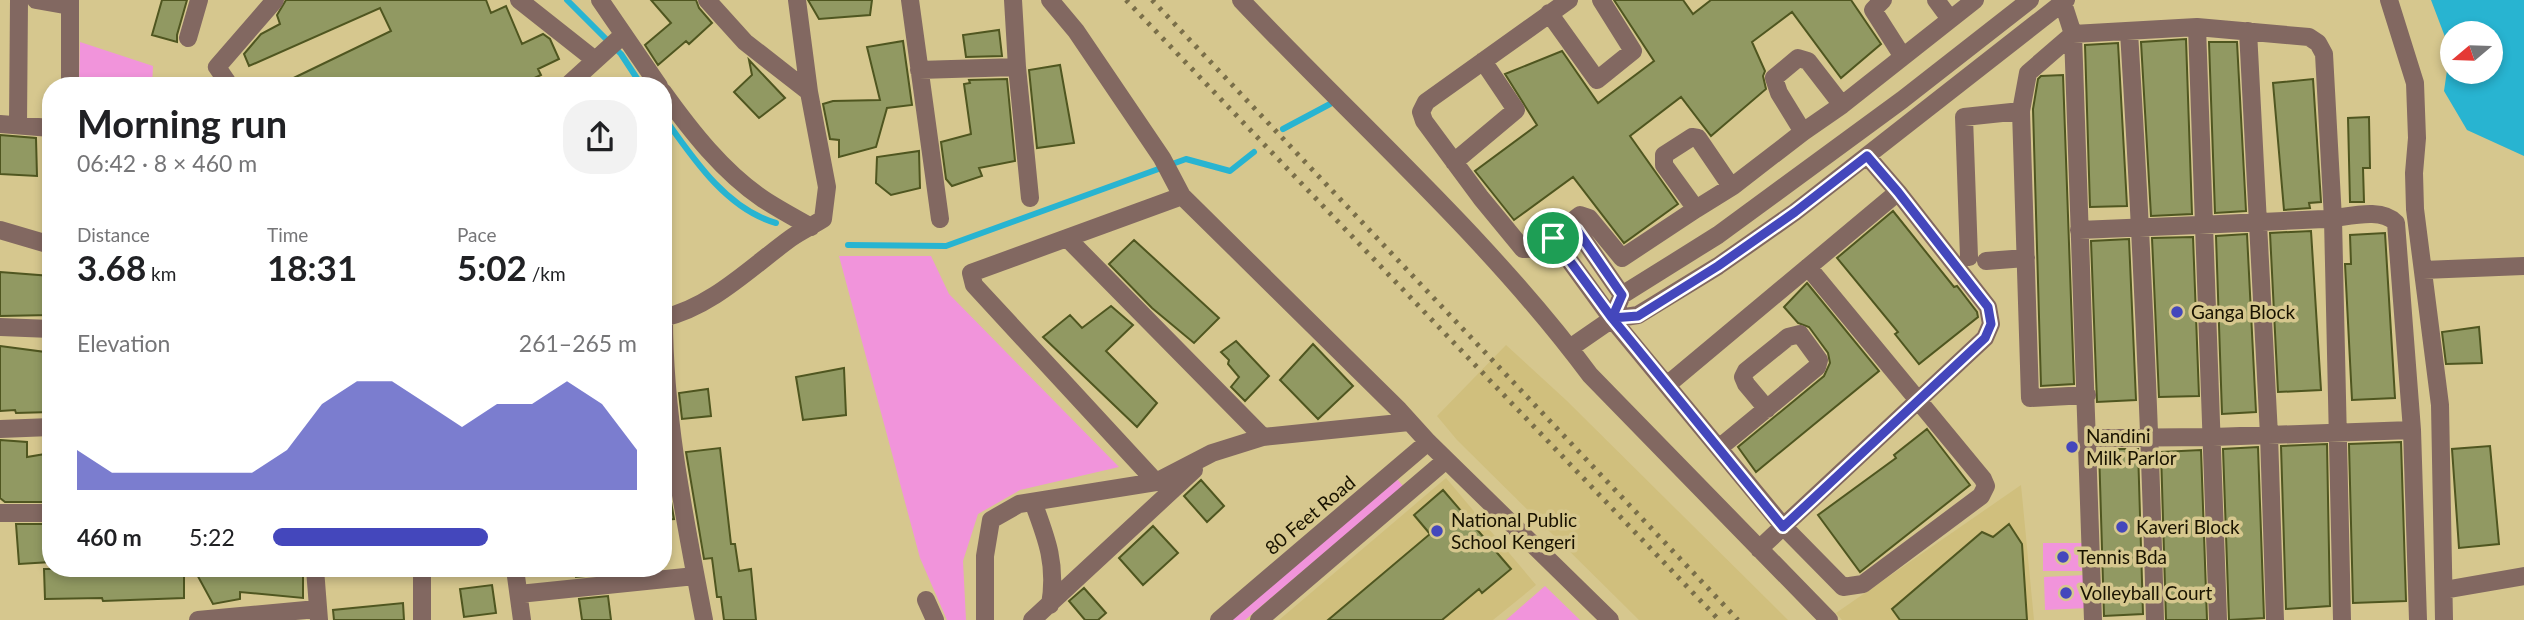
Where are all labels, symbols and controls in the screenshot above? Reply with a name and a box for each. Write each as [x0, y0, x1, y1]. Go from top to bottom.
north arrow [2440, 21, 2502, 84]
map controls [2440, 21, 2503, 84]
text: Morning run [77, 100, 287, 146]
button: share [563, 100, 637, 174]
text: 06:42 · 8 × 460 m [77, 149, 257, 177]
pin [1523, 208, 1583, 268]
icon: arrive [1534, 219, 1572, 257]
text: Distance [77, 223, 150, 246]
text: Time [267, 223, 308, 246]
text: Pace [457, 223, 496, 246]
text: 3.68 [77, 246, 146, 288]
text: 18:31 [267, 246, 357, 288]
text: 5:02 [457, 246, 527, 288]
text: km [146, 262, 176, 285]
text: /km [527, 262, 566, 285]
place label: Ganga Block [2191, 300, 2295, 323]
marker: Ganga Block [2169, 304, 2185, 320]
text: Elevation [77, 329, 170, 357]
text: 261–265 m [519, 329, 637, 357]
place label: Nandini Milk Parlor [2086, 424, 2177, 469]
marker: Nandini Milk Parlor [2064, 439, 2080, 455]
street label: 80 Feet Road [1260, 470, 1359, 559]
place label: National Public School Kengeri [1451, 508, 1577, 553]
place label: Kaveri Block [2136, 515, 2240, 538]
marker: Kaveri Block [2114, 519, 2130, 535]
text: 460 m [77, 523, 142, 551]
text: 5:22 [189, 523, 235, 551]
marker: National Public School Kengeri [1429, 523, 1445, 539]
place label: Tennis Bda [2077, 545, 2167, 568]
marker: Tennis Bda [2055, 549, 2071, 565]
place label: Volleyball Court [2080, 581, 2212, 604]
marker: Volleyball Court [2058, 585, 2074, 601]

